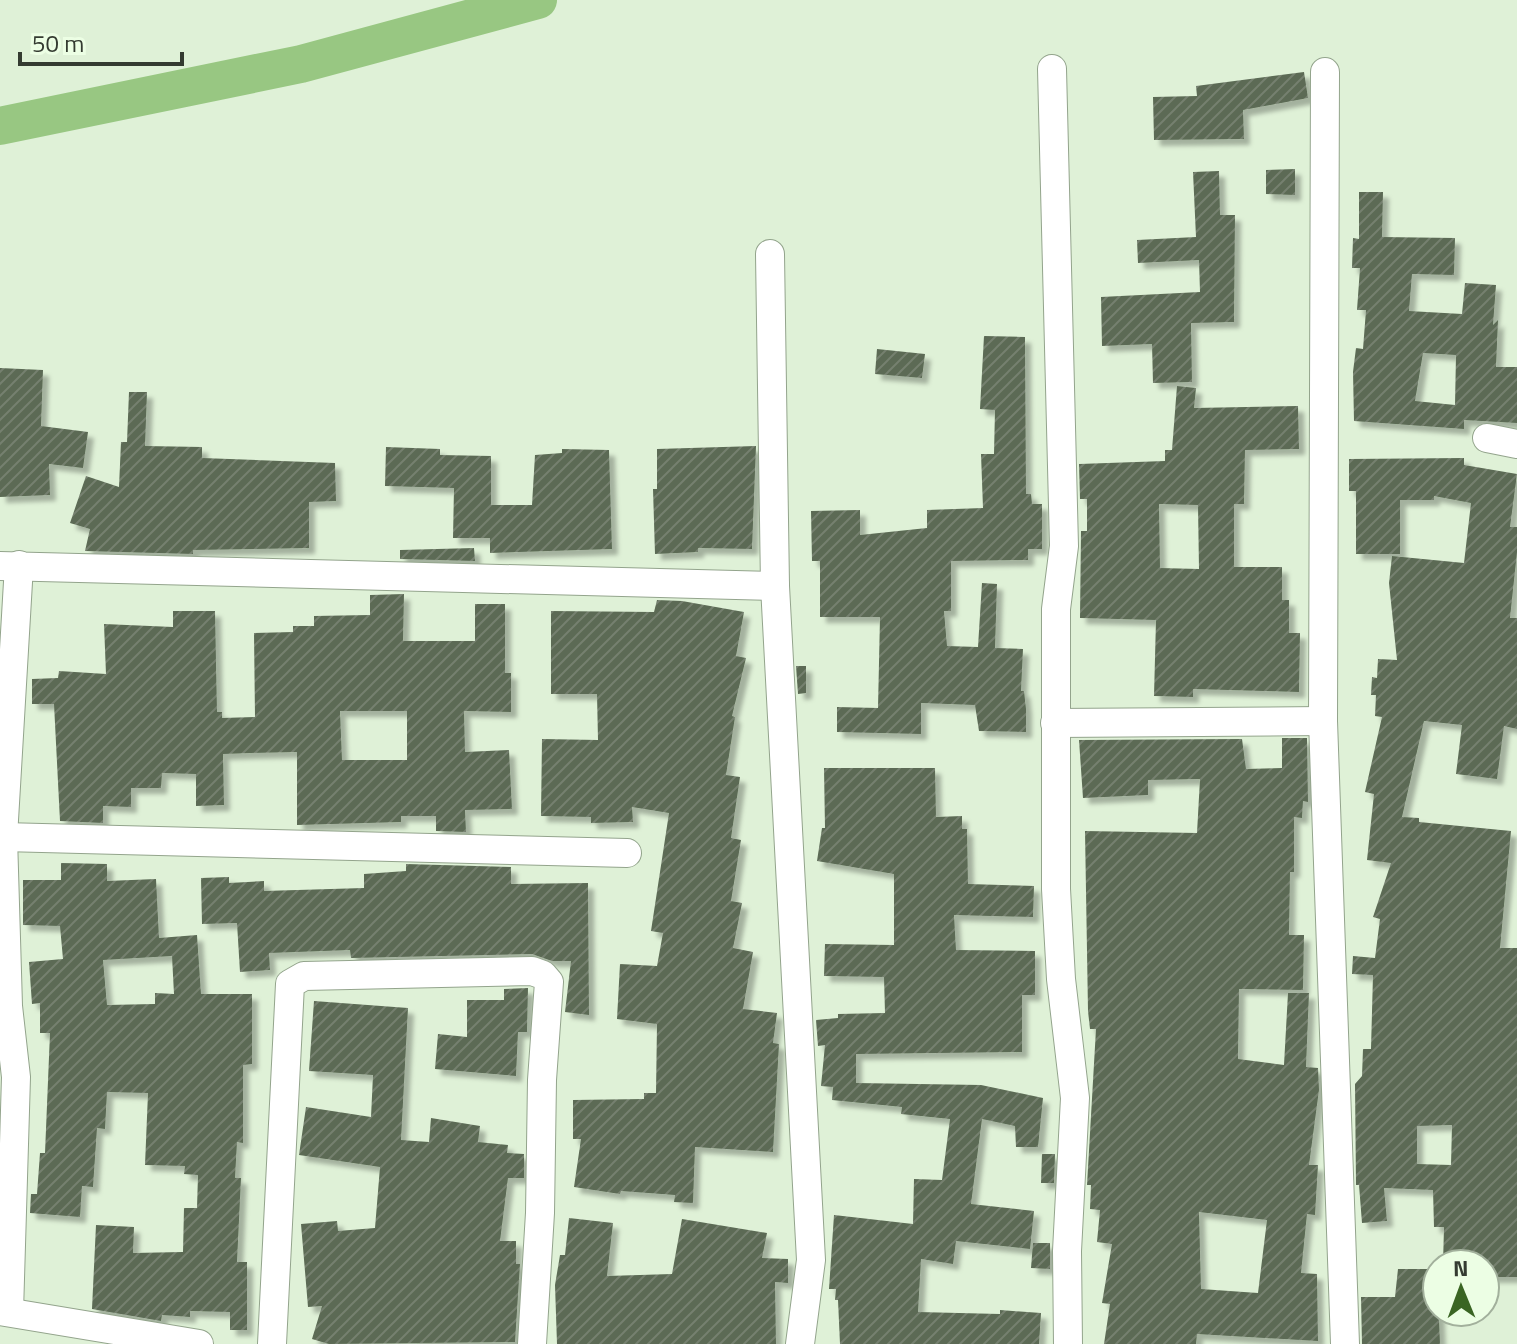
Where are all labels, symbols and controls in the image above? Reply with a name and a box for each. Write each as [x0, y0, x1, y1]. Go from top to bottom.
scale bar [20, 16, 182, 66]
text: 50 m [32, 25, 84, 61]
north arrow [1421, 1248, 1501, 1328]
text: N [1453, 1251, 1469, 1285]

